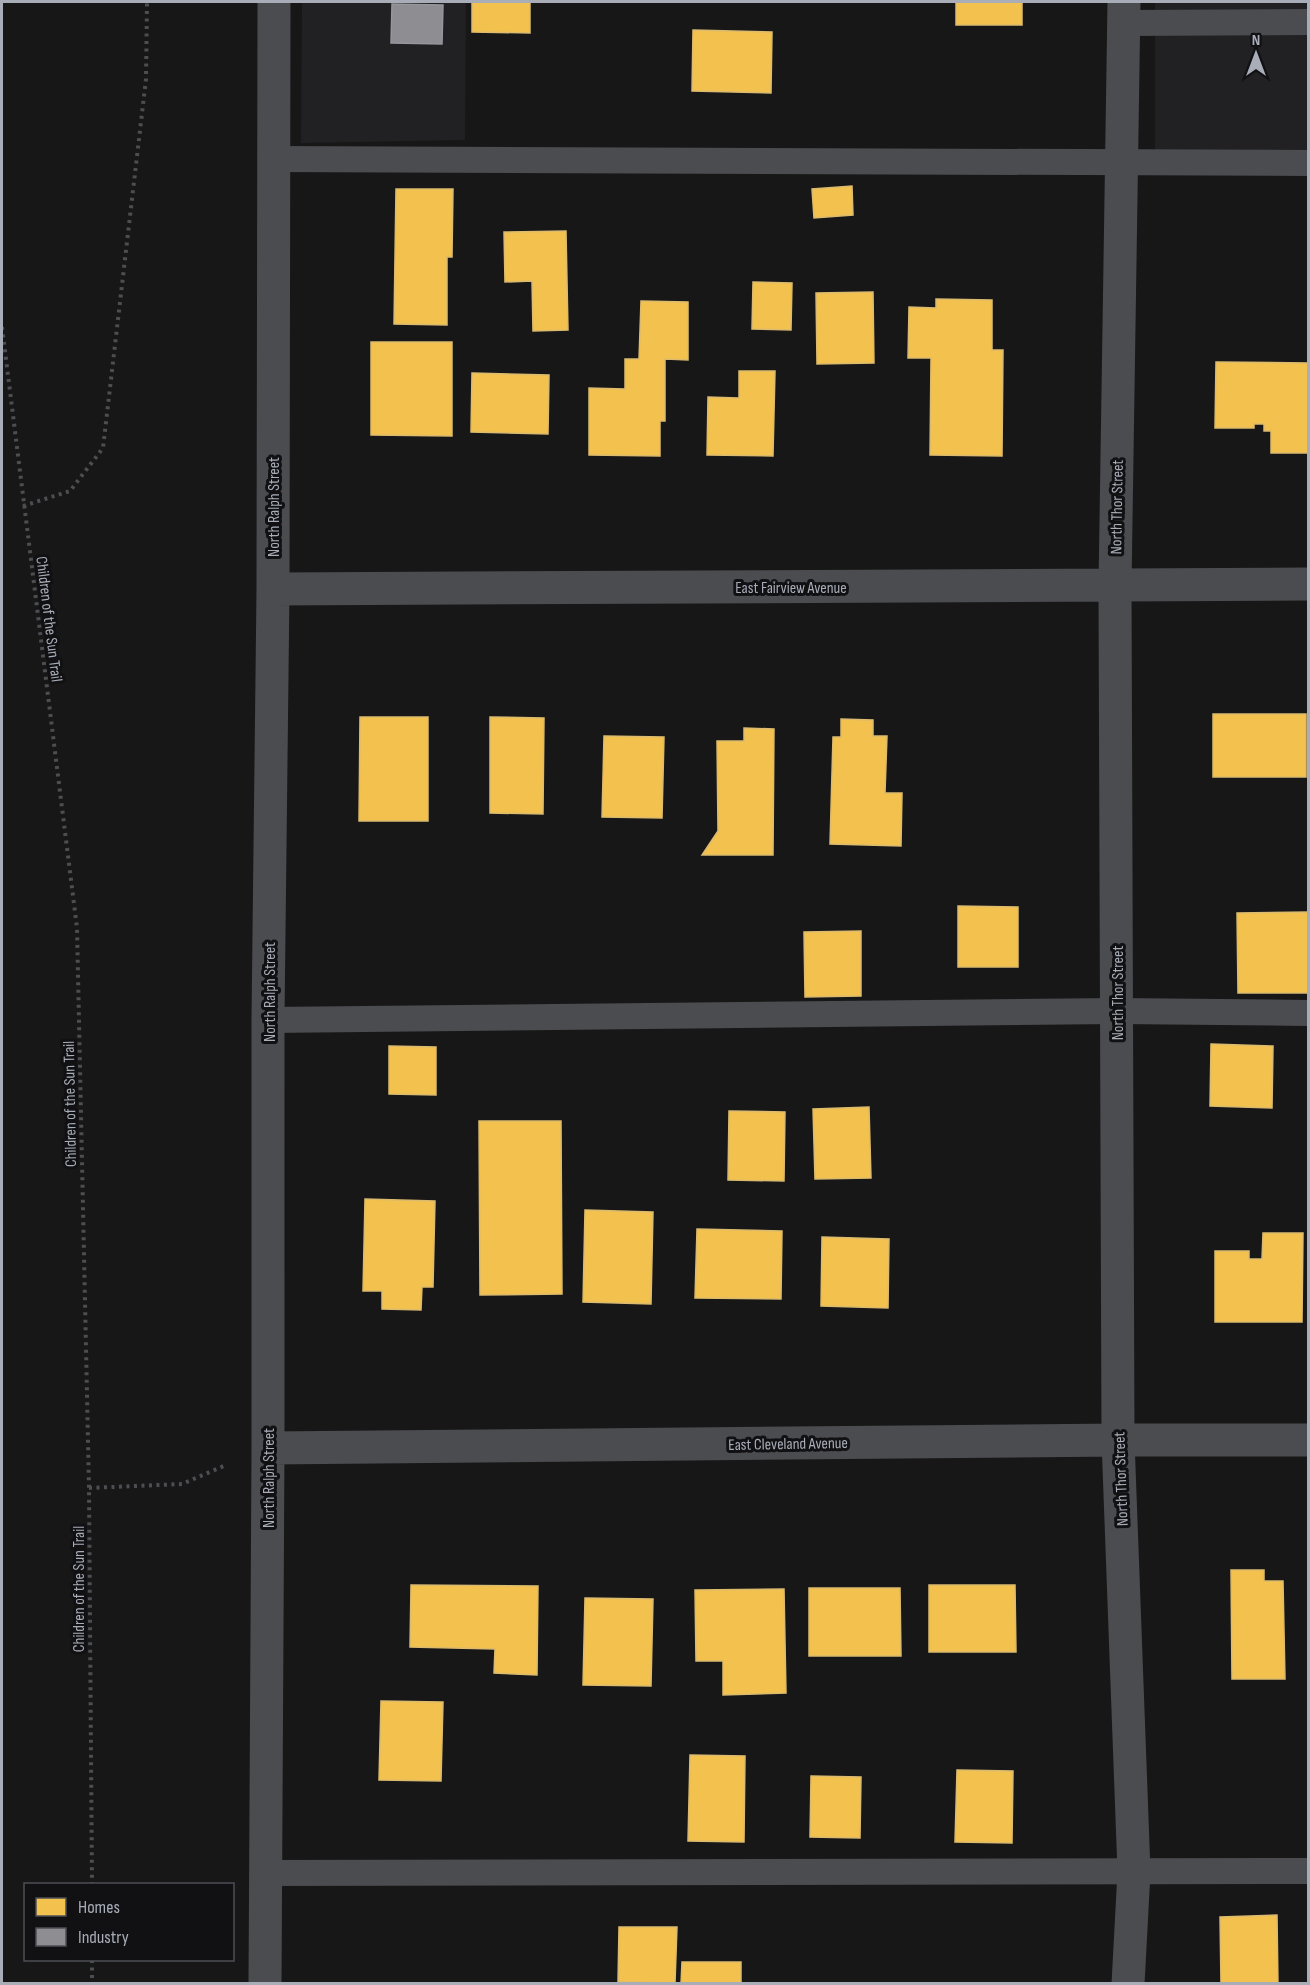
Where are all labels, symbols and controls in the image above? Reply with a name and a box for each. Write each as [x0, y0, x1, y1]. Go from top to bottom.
north arrow [1226, 24, 1286, 84]
text: N [1252, 31, 1260, 50]
street label: North Ralph Street [265, 457, 284, 557]
street label: North Thor Street [1107, 459, 1128, 554]
street label: Children of the Sun Trail [31, 555, 66, 683]
street label: East Fairview Avenue [735, 579, 847, 598]
street label: North Ralph Street [261, 942, 280, 1042]
street label: North Thor Street [1109, 946, 1128, 1040]
street label: Children of the Sun Trail [60, 1041, 81, 1167]
street label: North Ralph Street [260, 1428, 279, 1528]
street label: North Thor Street [1110, 1431, 1133, 1527]
street label: East Cleveland Avenue [728, 1434, 848, 1455]
street label: Children of the Sun Trail [70, 1526, 89, 1652]
legend [24, 1883, 234, 1961]
text: Homes [78, 1897, 120, 1918]
text: Industry [78, 1927, 129, 1948]

